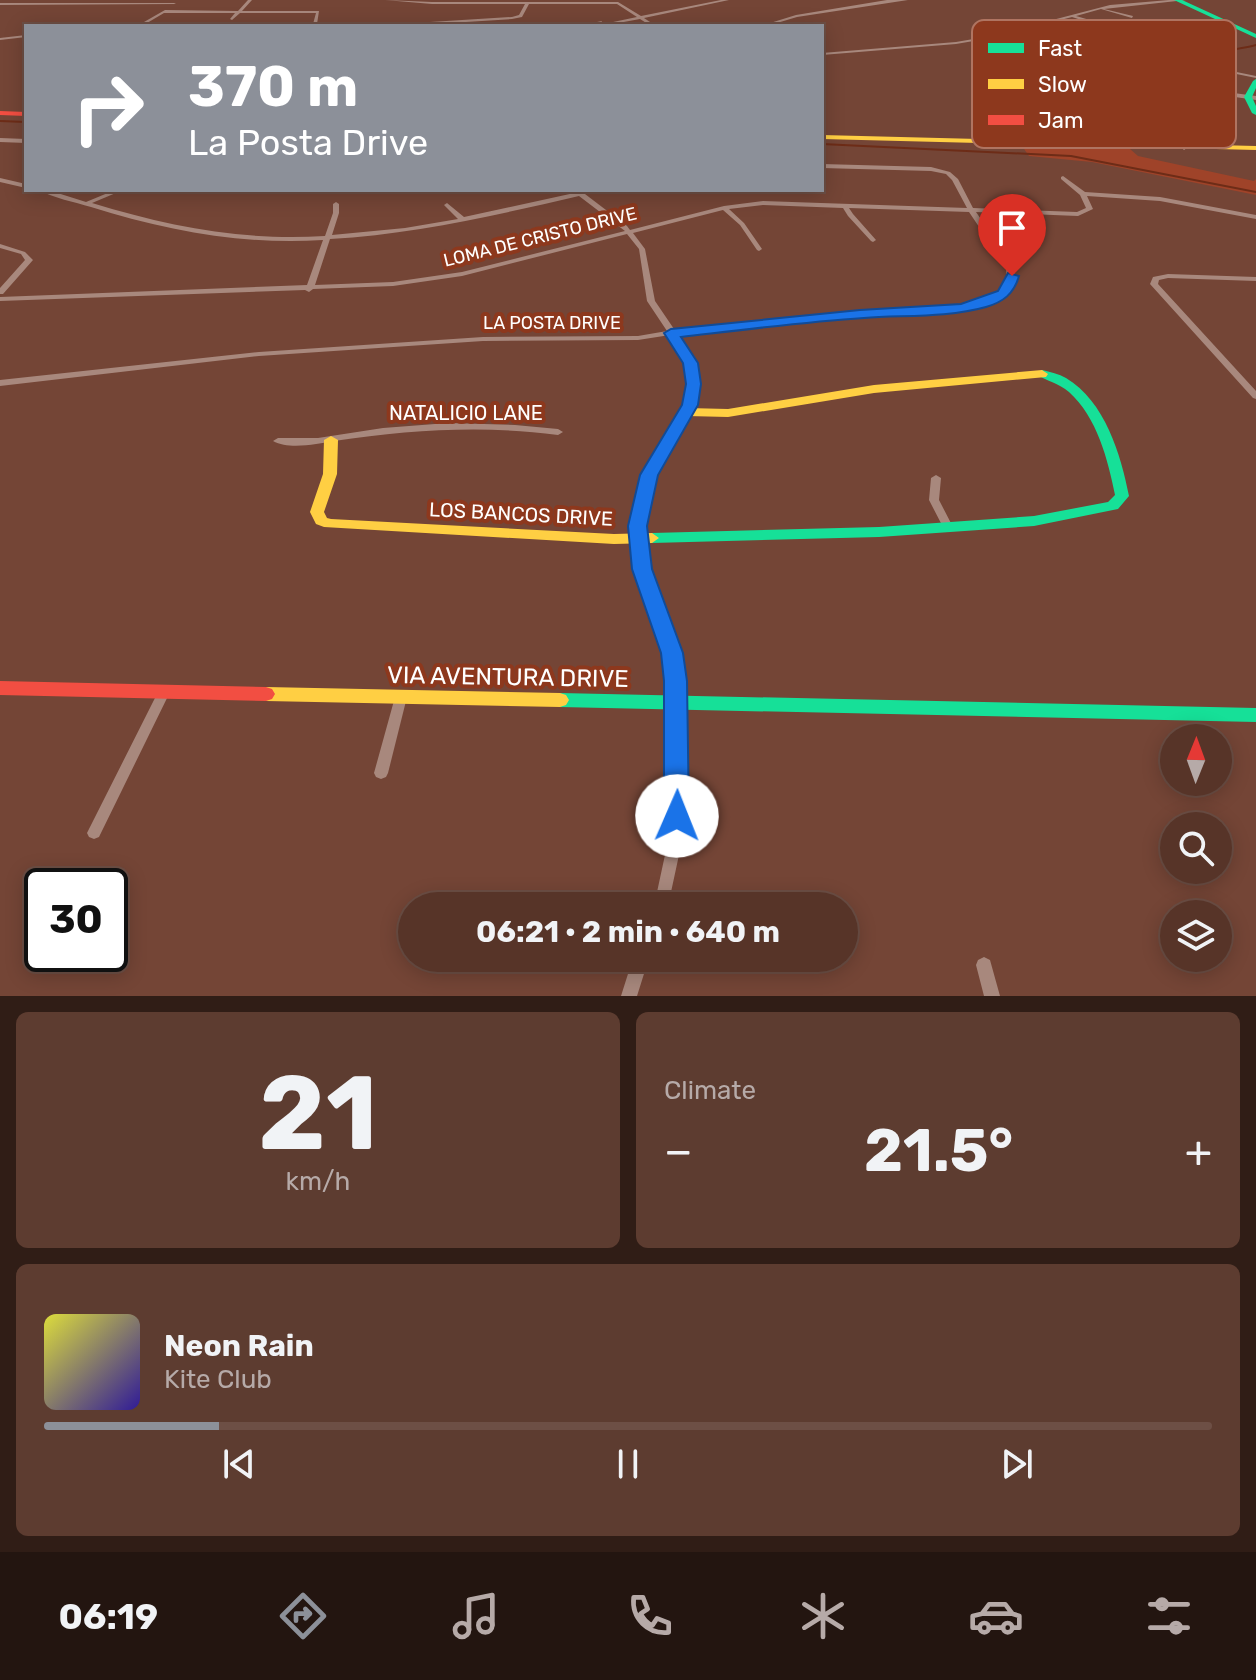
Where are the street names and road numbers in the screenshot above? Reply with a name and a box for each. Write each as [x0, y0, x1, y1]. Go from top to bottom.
street label: LOMA DE CRISTO DRIVE [441, 202, 639, 272]
street label: LA POSTA DRIVE [483, 312, 621, 334]
street label: NATALICIO LANE [389, 401, 543, 425]
street label: LOS BANCOS DRIVE [428, 497, 614, 531]
street label: VIA AVENTURA DRIVE [387, 661, 629, 693]

